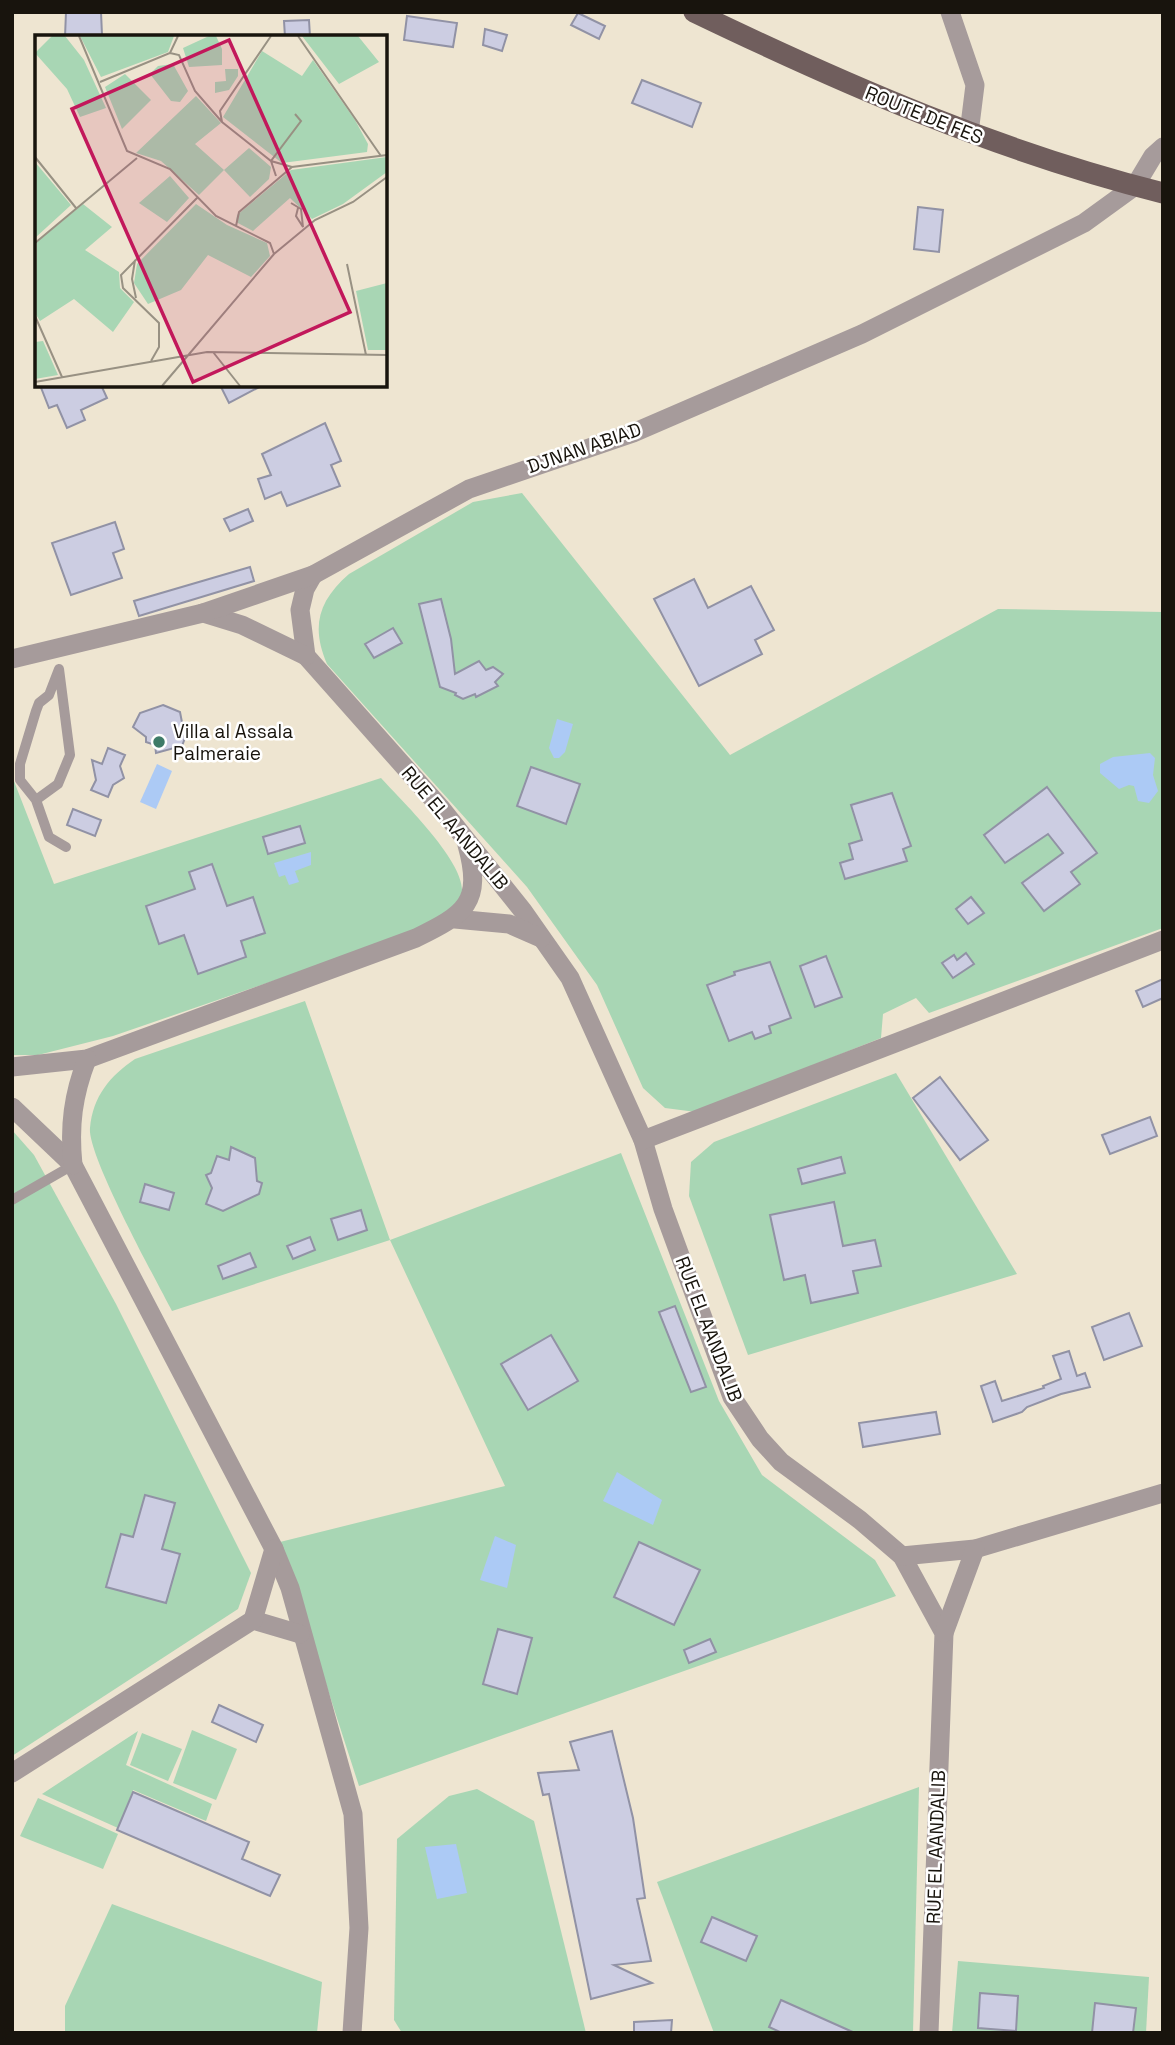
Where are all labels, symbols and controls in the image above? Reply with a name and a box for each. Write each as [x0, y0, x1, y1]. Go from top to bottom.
inset map [35, 35, 387, 387]
street label: ROUTE DE FES [861, 80, 987, 150]
street label: DJNAN ABIAD [523, 417, 645, 479]
place label: Villa al Assala Palmeraie [173, 719, 293, 766]
marker: Villa al Assala Palmeraie [151, 734, 167, 750]
street label: RUE EL AANDALIB [396, 761, 514, 895]
street label: RUE EL AANDALIB [670, 1253, 748, 1405]
street label: RUE EL AANDALIB [921, 1770, 951, 1924]

